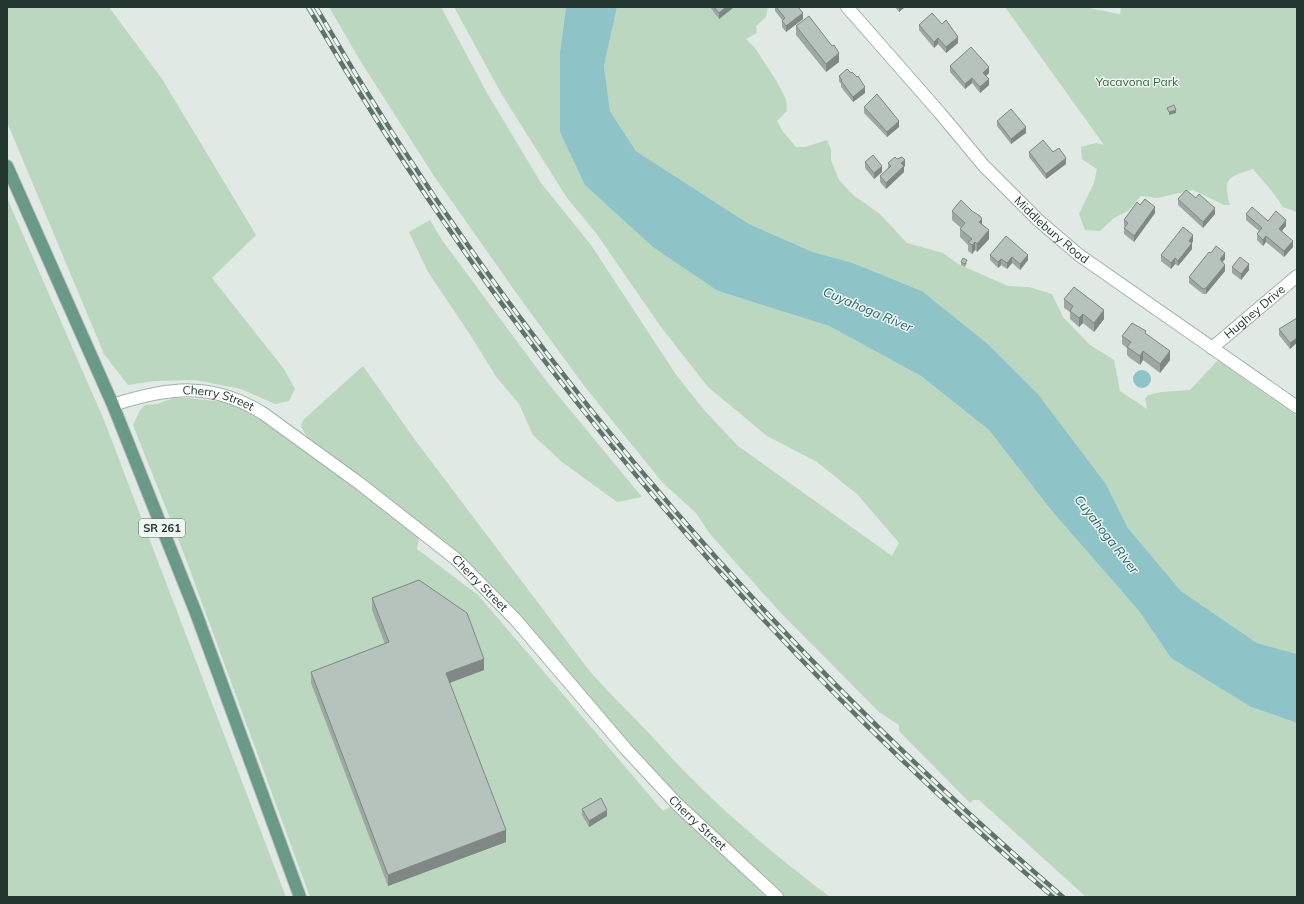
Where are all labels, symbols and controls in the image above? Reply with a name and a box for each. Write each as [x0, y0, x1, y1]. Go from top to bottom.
park label: Yacavona Park [1095, 74, 1179, 89]
street label: Middlebury Road [1011, 193, 1092, 267]
street label: Hughey Drive [1221, 281, 1288, 342]
water label: Cuyahoga River [821, 283, 916, 336]
street label: Cherry Street [182, 382, 257, 414]
water label: Cuyahoga River [1071, 491, 1144, 578]
road number: SR 261 [139, 519, 185, 537]
street label: Cherry Street [449, 551, 511, 614]
street label: Cherry Street [666, 792, 730, 853]

